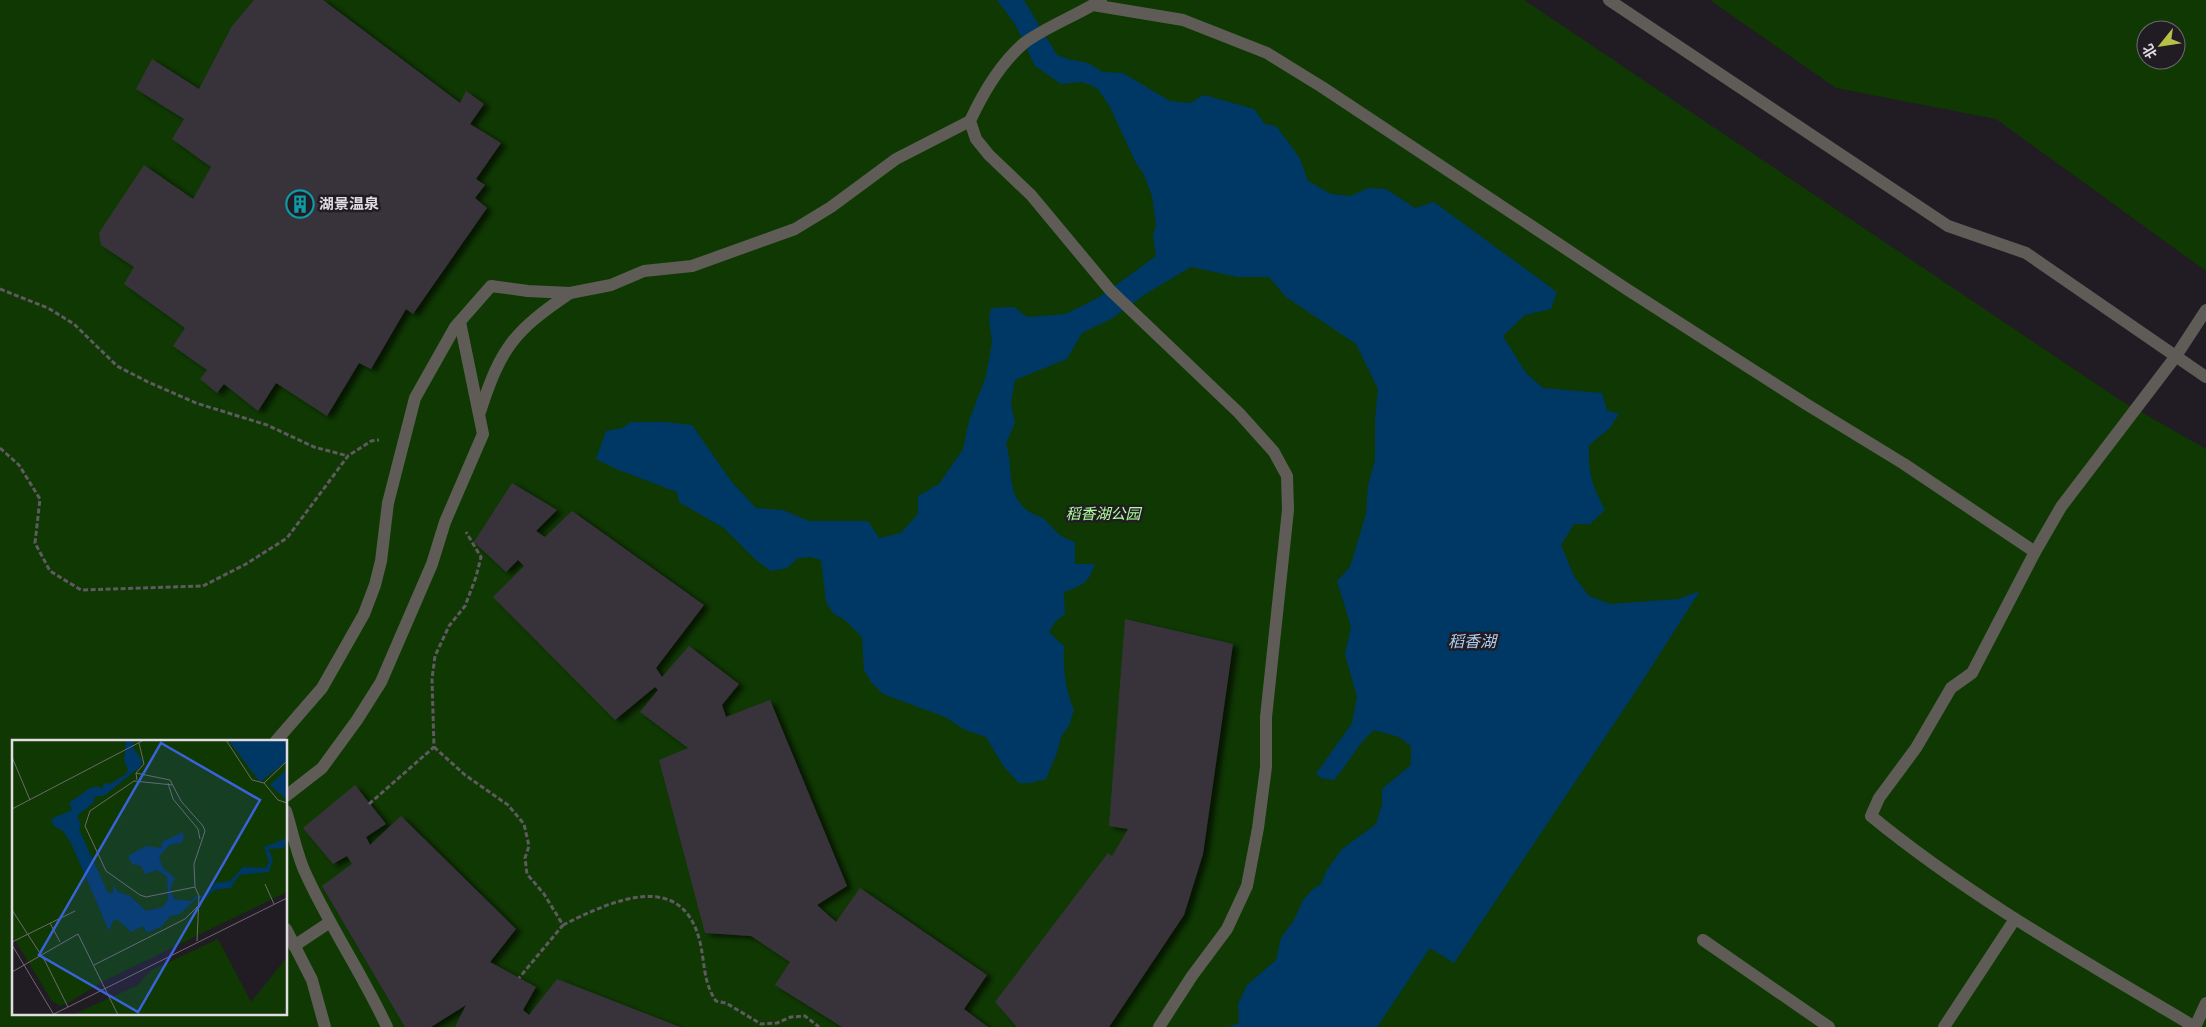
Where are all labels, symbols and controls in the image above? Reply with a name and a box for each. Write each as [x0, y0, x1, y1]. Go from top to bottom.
north arrow [2136, 20, 2186, 70]
text: 北 [2139, 41, 2161, 62]
building icon: 湖景温泉 [285, 189, 315, 219]
place label: 湖景温泉 [319, 195, 379, 213]
park label: 稻香湖公园 [1065, 505, 1142, 523]
water label: 稻香湖 [1448, 632, 1499, 651]
inset map [12, 740, 288, 1014]

